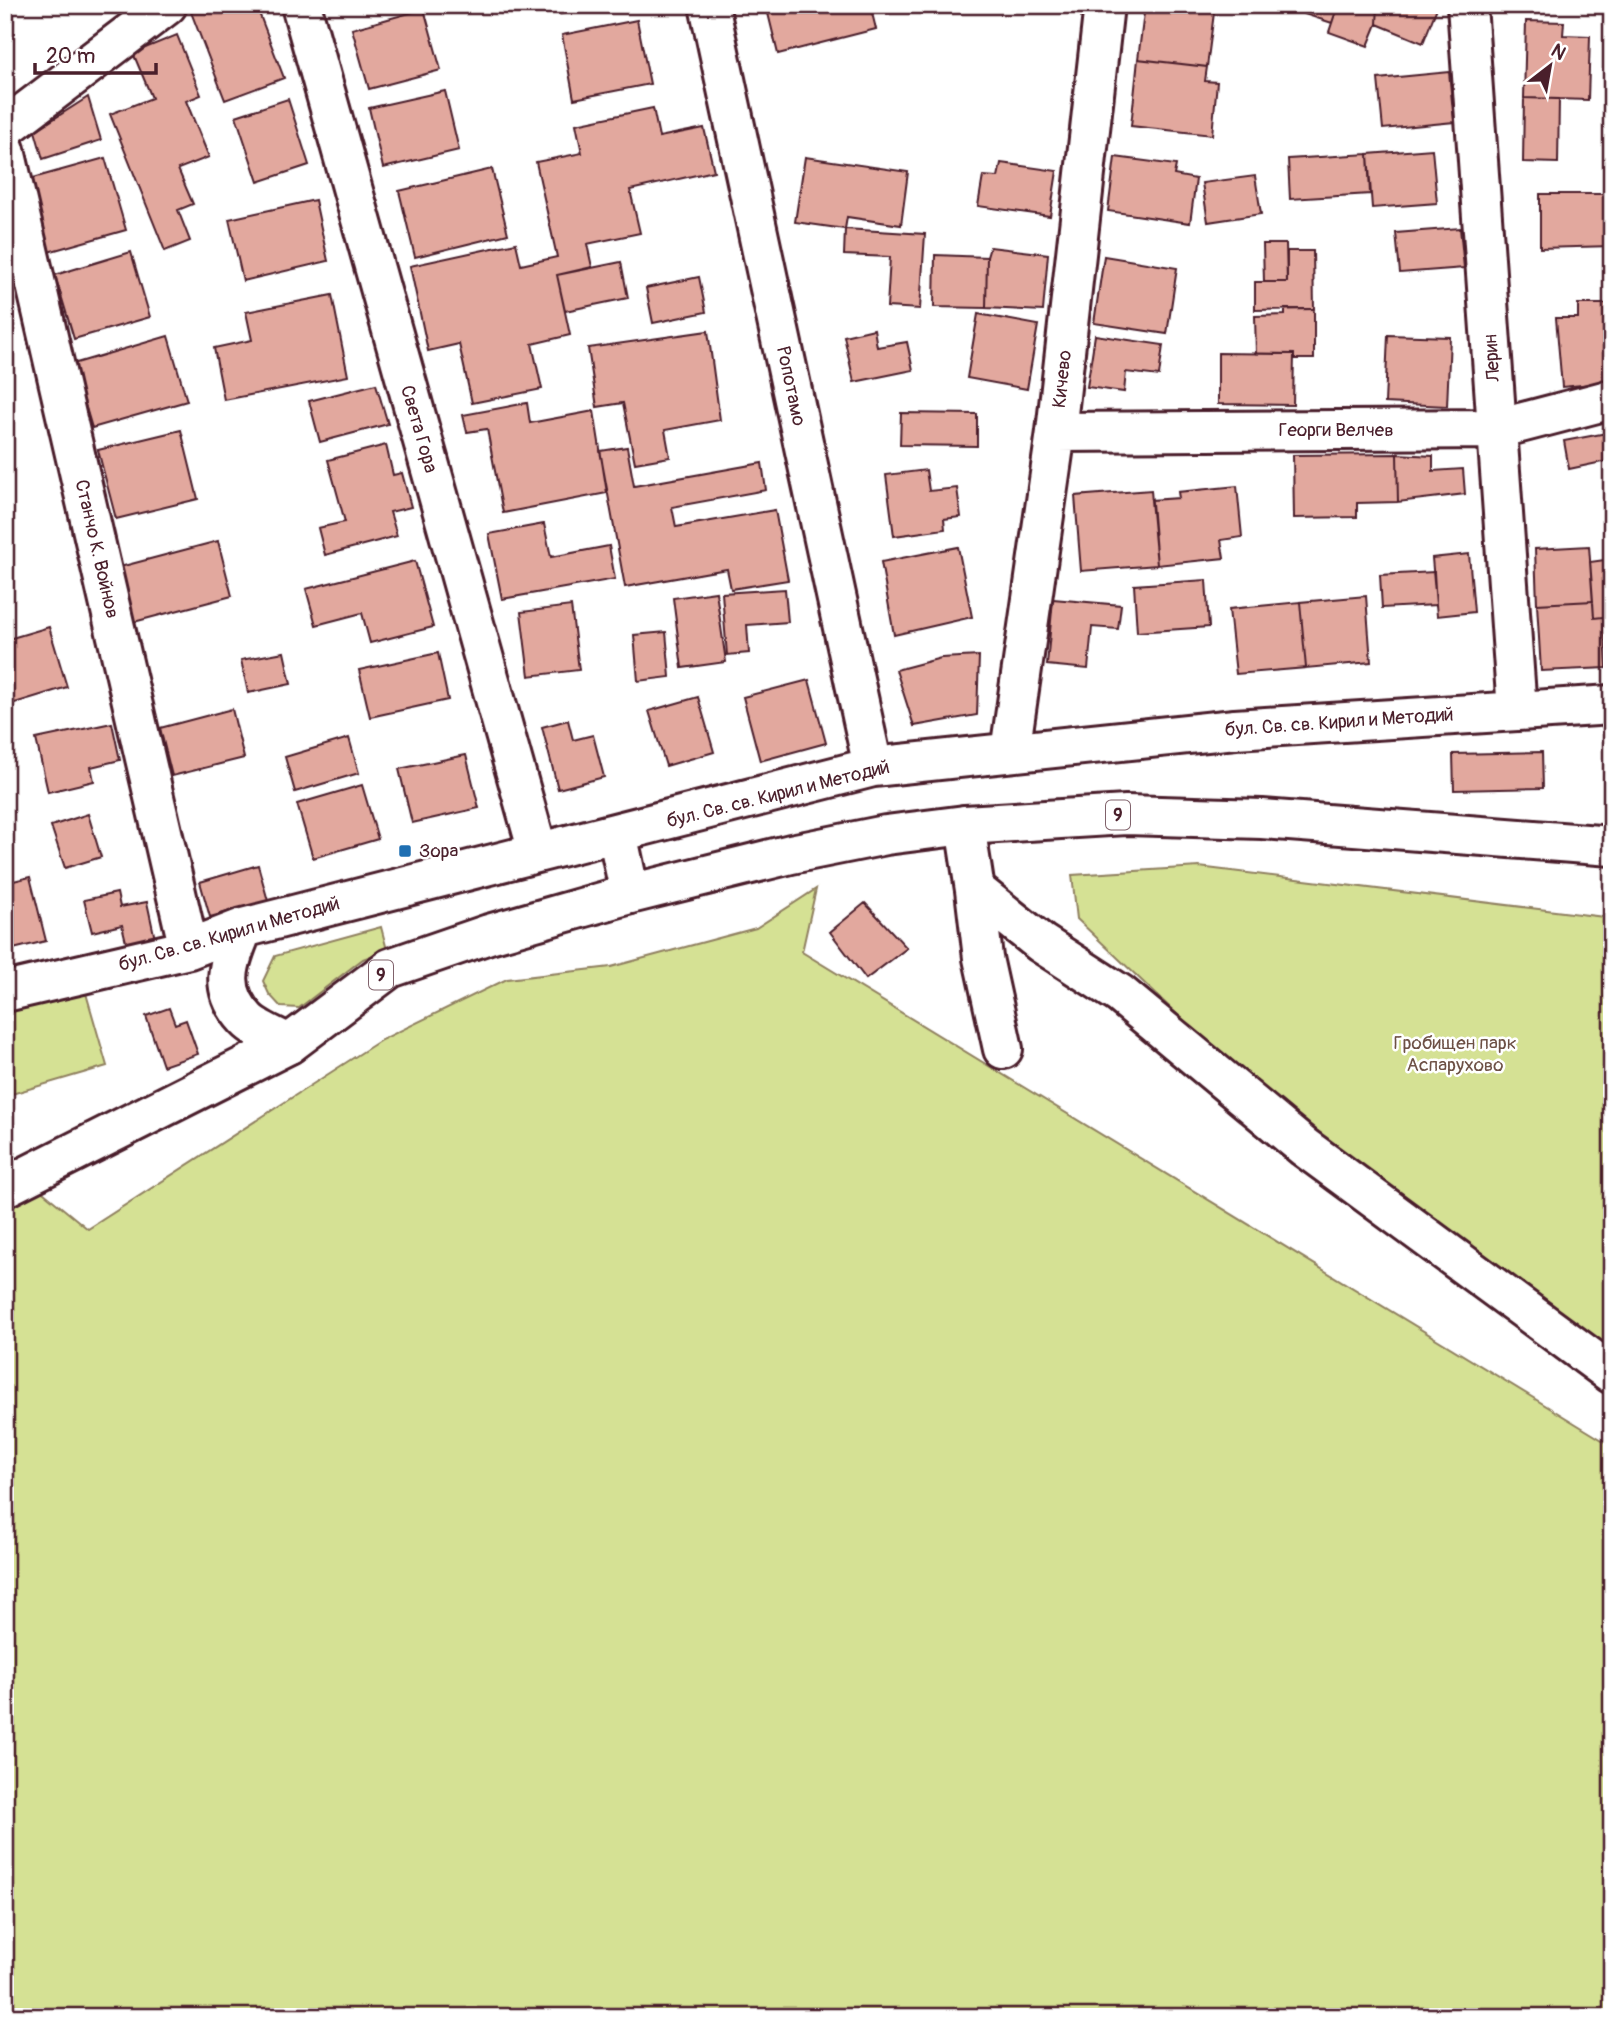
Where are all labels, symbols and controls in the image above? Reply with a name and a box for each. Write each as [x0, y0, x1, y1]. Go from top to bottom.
scale bar [35, 32, 156, 76]
north arrow [1516, 32, 1586, 102]
text: N [1547, 39, 1570, 66]
text: 20 m [46, 43, 95, 70]
street label: Лерин [1478, 333, 1506, 384]
street label: Ропотамо [771, 344, 811, 428]
street label: Кичево [1047, 349, 1077, 409]
street label: Света Гора [395, 382, 443, 476]
street label: Георги Велчев [1278, 418, 1394, 442]
street label: Станчо К. Войнов [69, 477, 125, 621]
street label: бул. Св. св. Кирил и Методий [1224, 702, 1454, 742]
street label: бул. Св. св. Кирил и Методий [664, 755, 892, 833]
road number: 9 [1106, 800, 1130, 830]
place label: Зора [419, 839, 459, 863]
marker: Зора [397, 843, 413, 859]
street label: бул. Св. св. Кирил и Методий [116, 891, 342, 977]
road number: 9 [369, 960, 393, 990]
park label: Гробищен парк Аспарухово [1393, 1031, 1517, 1077]

